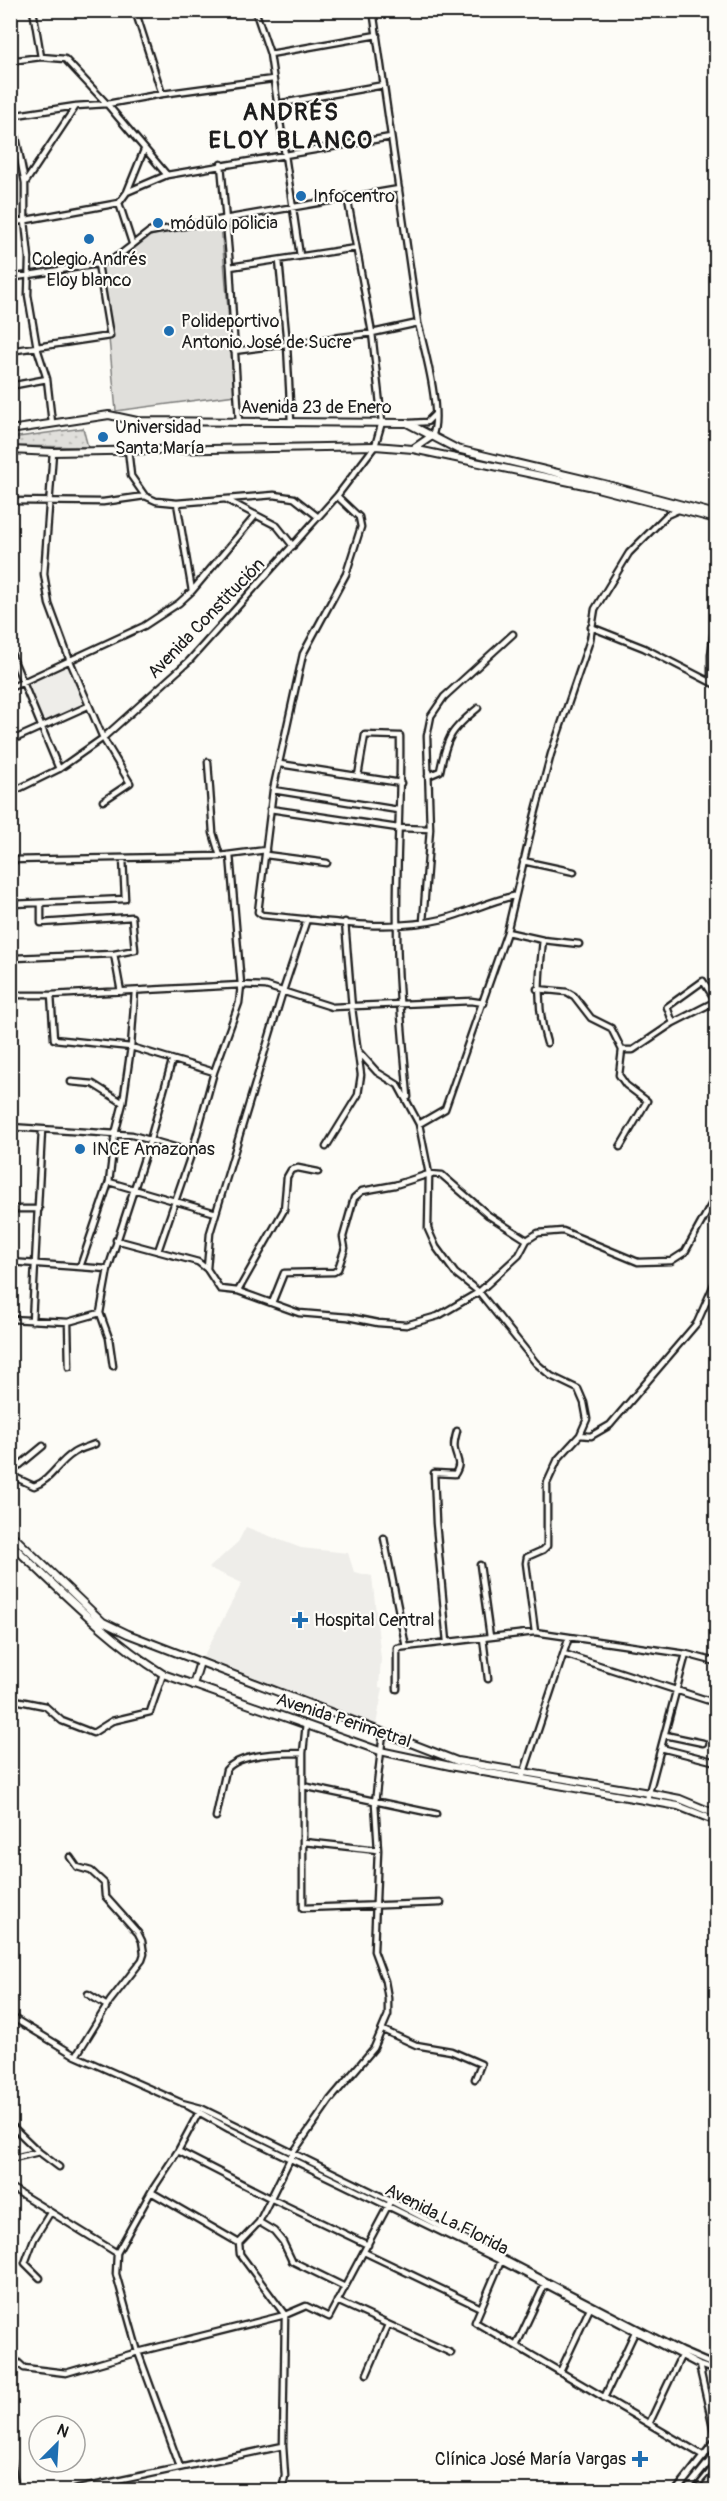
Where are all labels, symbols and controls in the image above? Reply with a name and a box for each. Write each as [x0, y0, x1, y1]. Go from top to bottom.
district label: ANDRÉS ELOY BLANCO [209, 98, 373, 155]
place label: Infocentro [313, 185, 395, 208]
marker: Infocentro [294, 189, 308, 203]
place label: módulo policia [170, 212, 278, 235]
marker: módulo policia [151, 216, 165, 230]
marker: Colegio Andrés Eloy blanco [82, 232, 96, 246]
place label: Colegio Andrés Eloy blanco [32, 248, 146, 292]
place label: Polideportivo Antonio José de Sucre [181, 310, 352, 354]
marker: Polideportivo Antonio José de Sucre [162, 324, 176, 338]
street label: Avenida 23 de Enero [240, 396, 392, 419]
place label: Universidad Santa María [115, 416, 204, 460]
marker: Universidad Santa María [96, 430, 110, 444]
street label: Avenida Constitución [143, 553, 270, 684]
place label: INCE Amazonas [92, 1138, 215, 1161]
marker: INCE Amazonas [73, 1142, 87, 1156]
place label: Hospital Central [314, 1609, 435, 1632]
marker: Hospital Central [291, 1611, 309, 1629]
street label: Avenida Perimetral [273, 1688, 414, 1753]
street label: Avenida La Florida [381, 2178, 512, 2261]
north arrow [27, 2414, 87, 2474]
text: N [54, 2420, 72, 2443]
place label: Clínica José María Vargas [435, 2448, 626, 2471]
marker: Clínica José María Vargas [631, 2450, 649, 2468]

